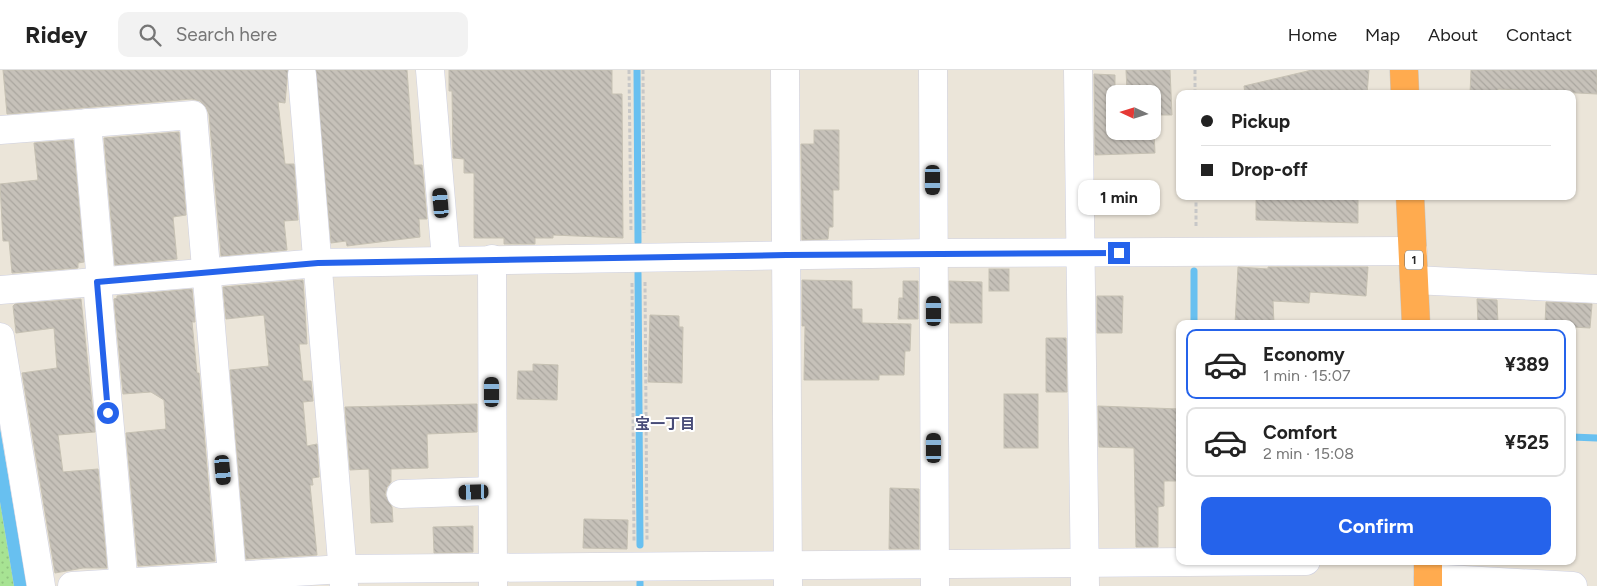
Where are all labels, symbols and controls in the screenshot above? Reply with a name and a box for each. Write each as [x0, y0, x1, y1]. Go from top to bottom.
search box [118, 12, 468, 57]
text: Ridey [25, 20, 88, 49]
icon: search [136, 21, 164, 49]
text: Search here [176, 23, 277, 46]
text: Home [1288, 24, 1337, 46]
text: Map [1365, 24, 1400, 46]
text: About [1428, 24, 1478, 46]
text: Contact [1506, 24, 1572, 46]
north arrow [1106, 85, 1161, 140]
map controls [1106, 85, 1161, 140]
text: Pickup [1231, 110, 1290, 133]
text: Drop-off [1231, 158, 1308, 181]
car [925, 165, 940, 195]
callout: 1 min [1078, 180, 1160, 216]
car [432, 187, 449, 219]
text: 1 min [1100, 188, 1138, 207]
route end [1108, 242, 1130, 264]
road number: 1 [1405, 250, 1423, 270]
car [926, 296, 941, 326]
icon: car [1203, 342, 1248, 387]
text: Economy [1263, 343, 1345, 366]
text: ¥389 [1504, 353, 1549, 376]
text: 1 min · 15:07 [1263, 366, 1351, 385]
car [484, 377, 499, 407]
route start [97, 402, 119, 424]
district label: 宝一丁目 [635, 415, 695, 433]
icon: car [1203, 420, 1248, 465]
text: Comfort [1263, 421, 1338, 444]
text: ¥525 [1505, 431, 1549, 454]
car [926, 433, 941, 463]
text: 2 min · 15:08 [1263, 444, 1354, 463]
car [214, 454, 231, 486]
car [458, 484, 489, 500]
button: Confirm [1201, 497, 1551, 555]

